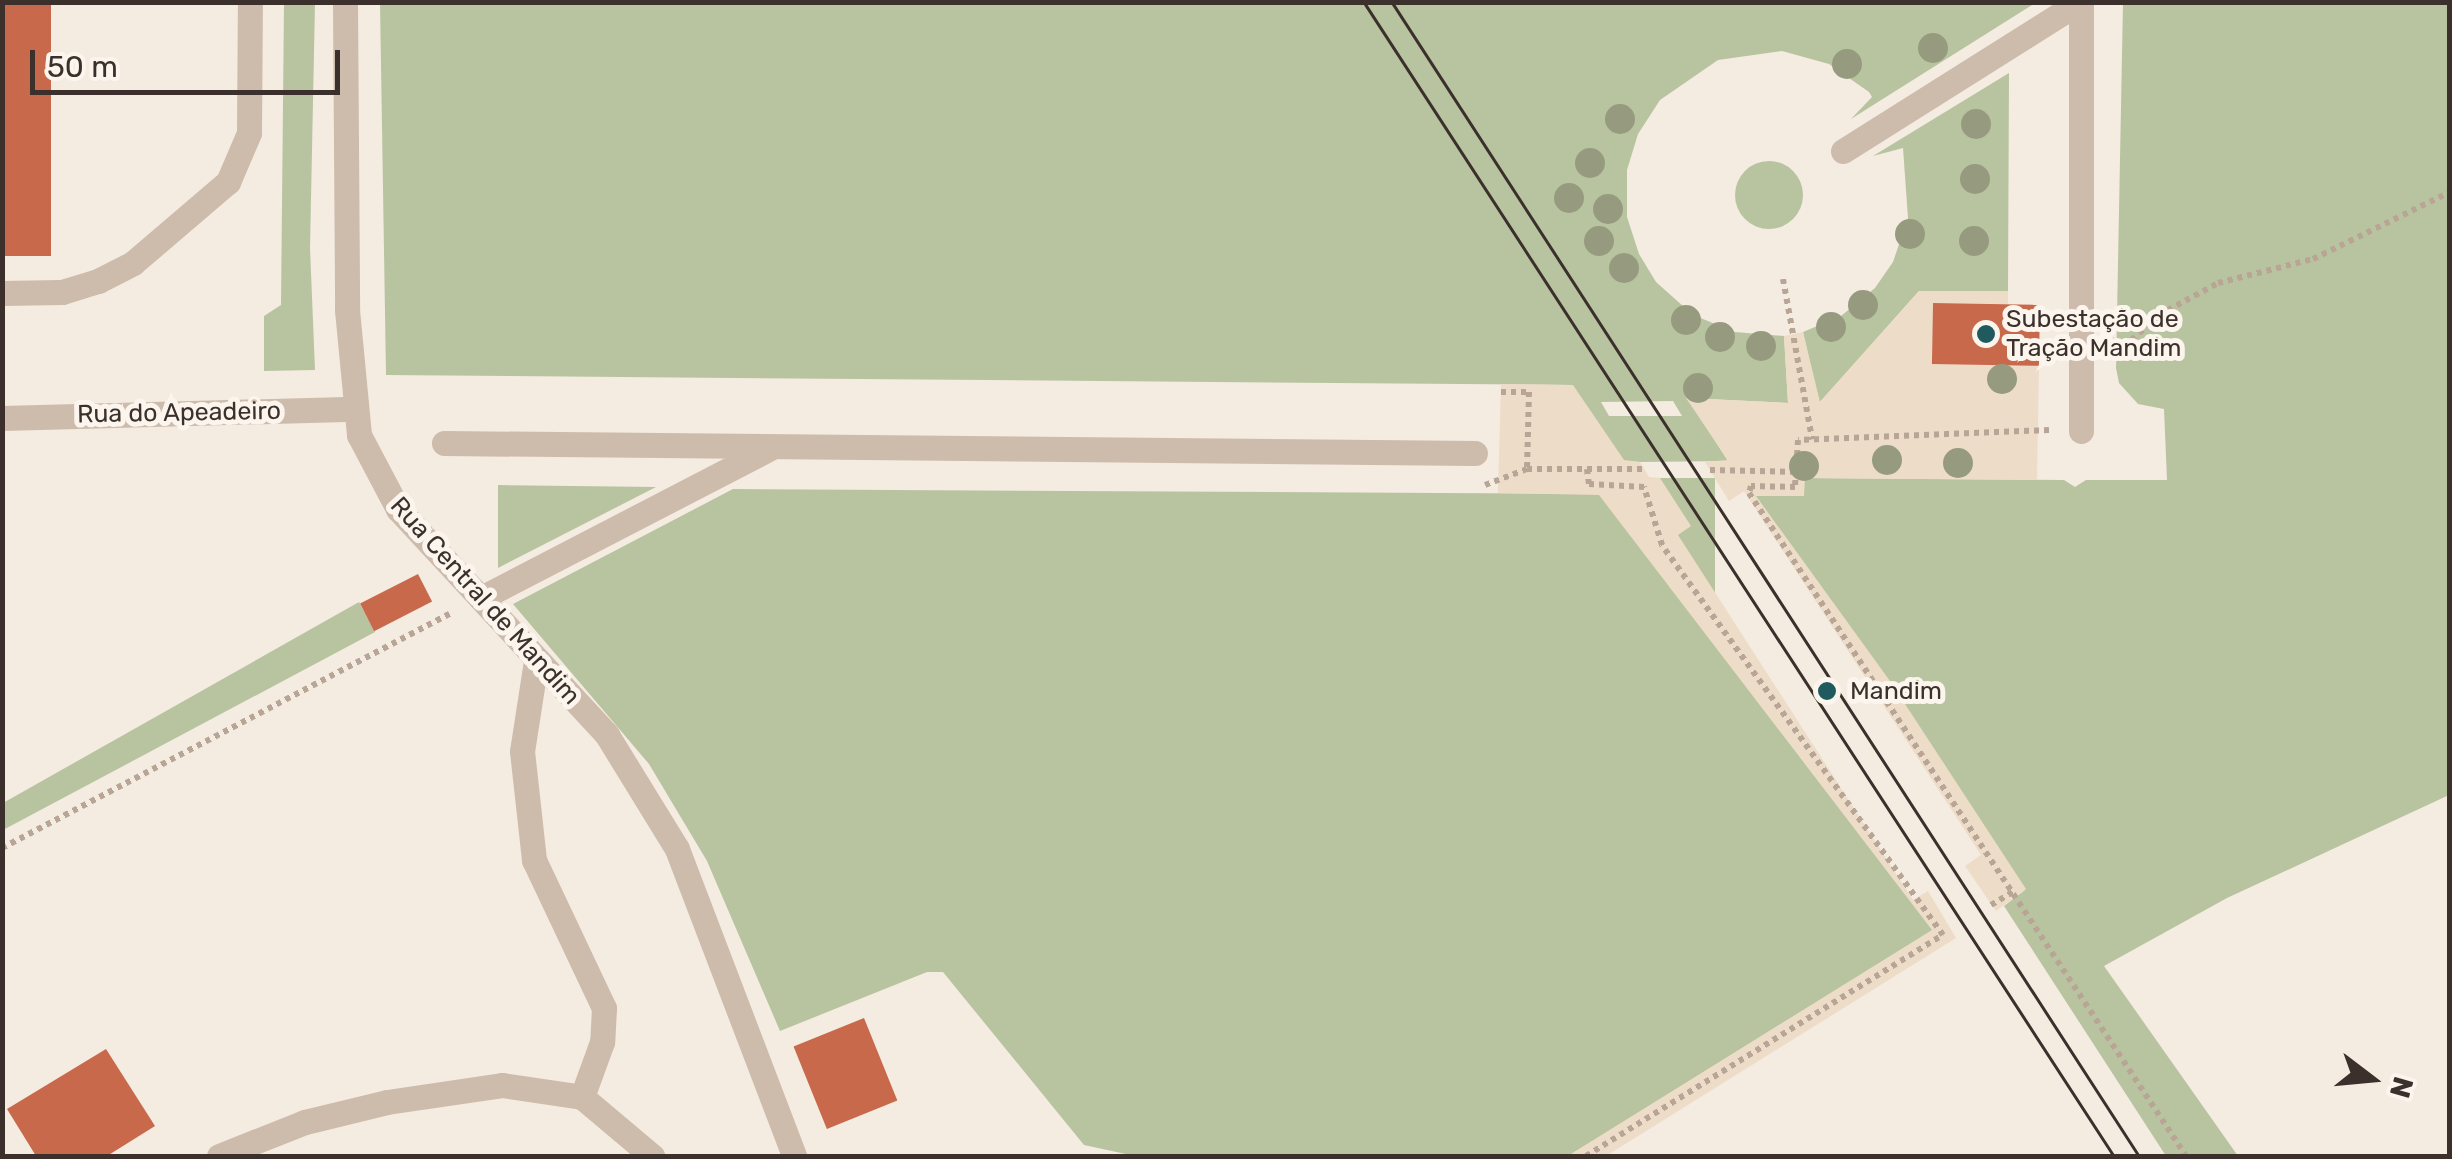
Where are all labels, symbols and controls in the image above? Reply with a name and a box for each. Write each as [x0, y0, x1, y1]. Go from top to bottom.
scale bar [35, 30, 345, 92]
text: 50 m [47, 49, 118, 85]
place label: Subestação de Tração Mandim [2006, 305, 2182, 364]
marker: Subestação de Tração Mandim [1975, 323, 1997, 345]
street label: Rua do Apeadeiro [76, 396, 282, 430]
street label: Rua Central de Mandim [384, 491, 586, 711]
place label: Mandim [1850, 676, 1942, 706]
marker: Mandim [1814, 678, 1840, 704]
north arrow [2322, 1029, 2422, 1129]
text: N [2383, 1073, 2420, 1102]

